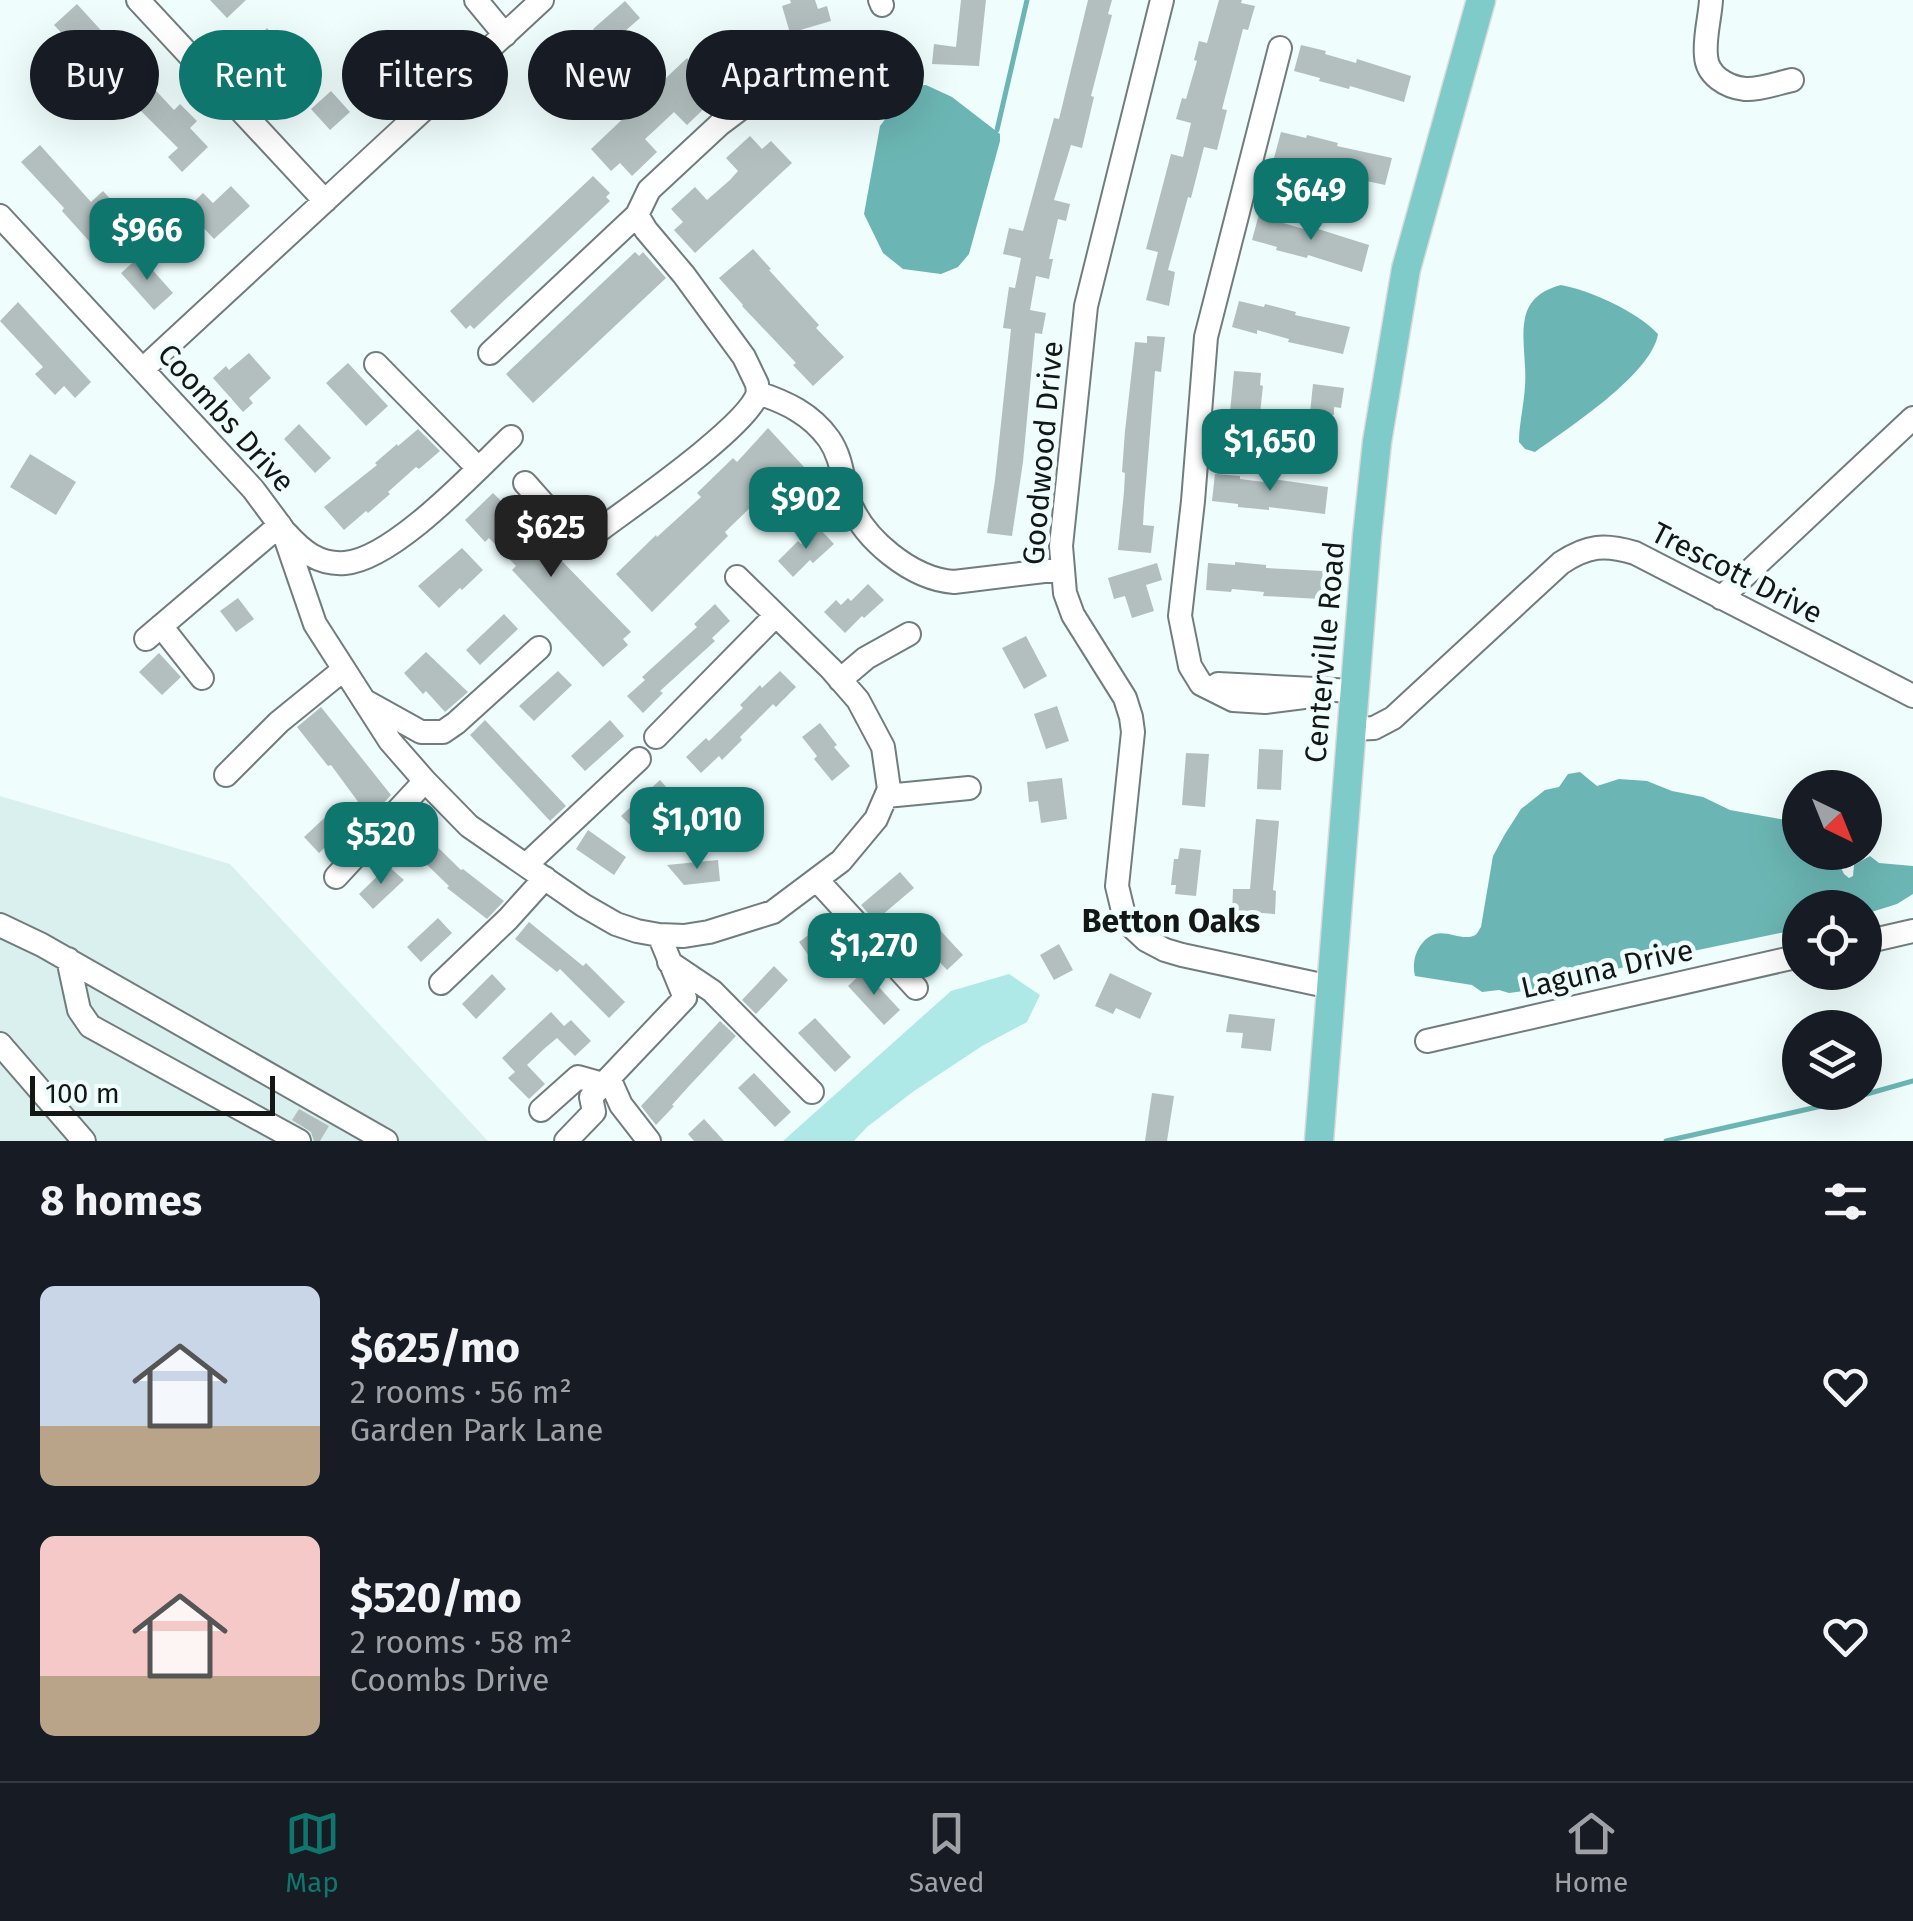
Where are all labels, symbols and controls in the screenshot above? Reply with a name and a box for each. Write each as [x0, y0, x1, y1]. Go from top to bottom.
chip: Buy [30, 30, 159, 120]
chip: Rent [179, 30, 322, 120]
chip: Filters [342, 30, 508, 120]
chip: New [528, 30, 666, 120]
chip: Apartment [686, 30, 924, 120]
pin: $649 [1252, 158, 1370, 243]
text: $649 [1276, 171, 1346, 209]
pin: $966 [88, 198, 206, 283]
text: $966 [111, 211, 183, 249]
street label: Coombs Drive [150, 336, 302, 500]
street label: Goodwood Drive [1015, 340, 1071, 566]
pin: $1,650 [1189, 409, 1351, 494]
text: $1,650 [1224, 422, 1316, 460]
pin: $902 [747, 467, 865, 552]
text: $902 [771, 480, 841, 518]
pin: $625 [492, 495, 610, 580]
text: $625 [517, 508, 585, 546]
street label: Trescott Drive [1646, 515, 1828, 631]
street label: Centerville Road [1297, 540, 1353, 764]
north arrow [1782, 770, 1882, 870]
map controls [1782, 770, 1882, 1110]
pin: $1,010 [616, 787, 778, 872]
text: $1,010 [652, 800, 742, 838]
pin: $520 [322, 802, 440, 887]
text: $520 [346, 815, 416, 853]
button: locate [1782, 890, 1882, 990]
district label: Betton Oaks [1082, 902, 1260, 940]
pin: $1,270 [793, 913, 955, 998]
text: $1,270 [830, 926, 918, 964]
street label: Laguna Drive [1517, 932, 1697, 1006]
button: layers [1782, 1010, 1882, 1110]
scale bar [30, 1071, 275, 1116]
text: 100 m [45, 1077, 120, 1110]
icon: filters [1818, 1174, 1873, 1229]
text: 8 homes [40, 1176, 202, 1226]
text: $625/mo [350, 1323, 520, 1373]
icon: home [120, 1326, 240, 1446]
icon: heart [1818, 1359, 1873, 1414]
text: 2 rooms · 56 m² [350, 1373, 572, 1411]
text: Garden Park Lane [350, 1411, 603, 1449]
text: $520/mo [350, 1573, 522, 1623]
icon: home [120, 1576, 240, 1696]
icon: heart [1818, 1609, 1873, 1664]
text: 2 rooms · 58 m² [350, 1623, 572, 1661]
text: Coombs Drive [350, 1661, 550, 1699]
tab: Map [285, 1806, 340, 1899]
tab: Saved [909, 1806, 985, 1899]
tab: Home [1554, 1806, 1628, 1899]

